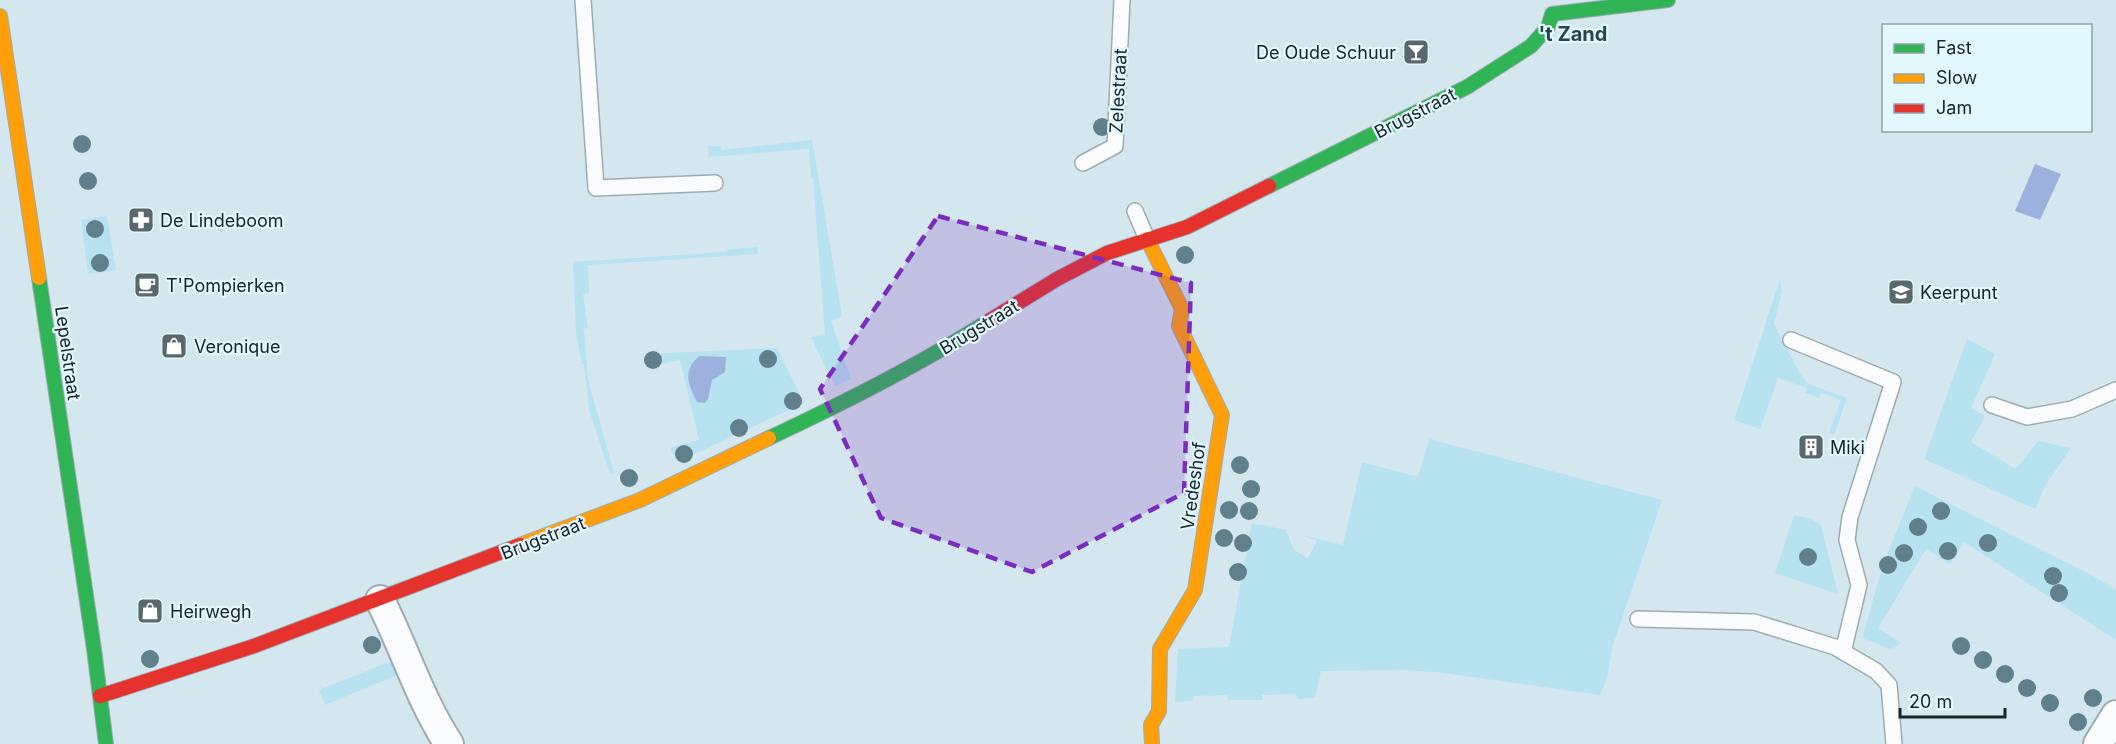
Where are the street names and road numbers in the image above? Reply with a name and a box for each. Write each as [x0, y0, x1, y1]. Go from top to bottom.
street label: Zelestraat [1105, 48, 1131, 134]
street label: Brugstraat [1371, 84, 1459, 142]
street label: Brugstraat [936, 295, 1022, 359]
street label: Lepelstraat [51, 305, 85, 402]
street label: Vredeshof [1176, 440, 1210, 531]
street label: Brugstraat [498, 512, 588, 564]

